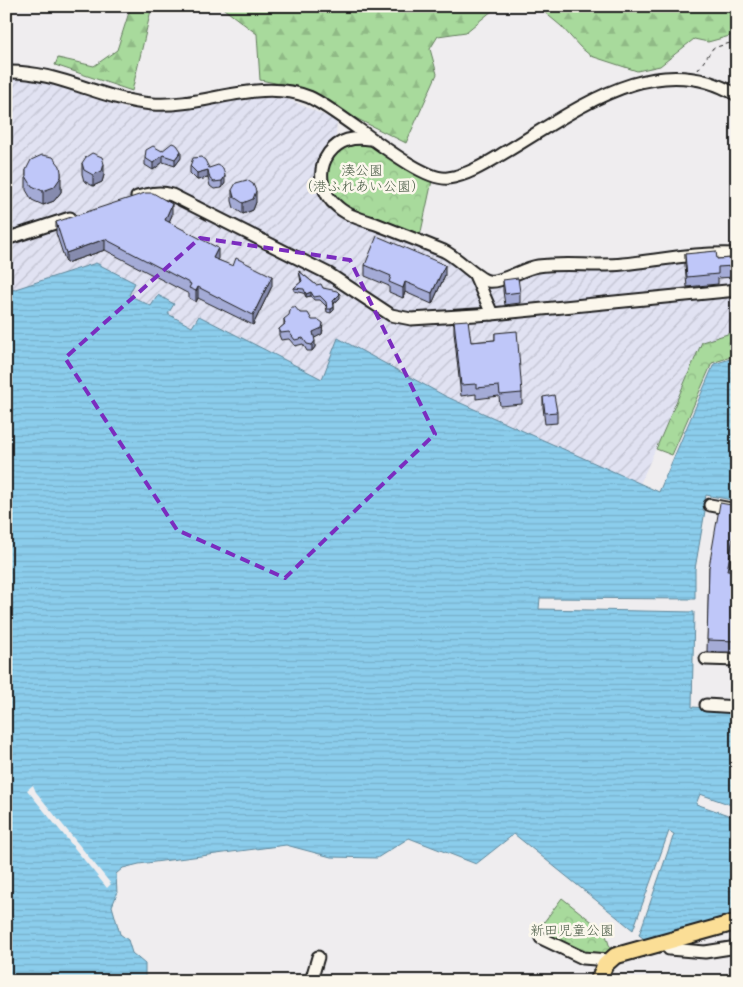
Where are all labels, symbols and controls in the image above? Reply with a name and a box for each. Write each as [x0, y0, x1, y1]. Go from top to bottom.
park label: 湊公園 （港ふれあい公園） [299, 160, 425, 195]
park label: 新田児童公園 [530, 920, 614, 939]

